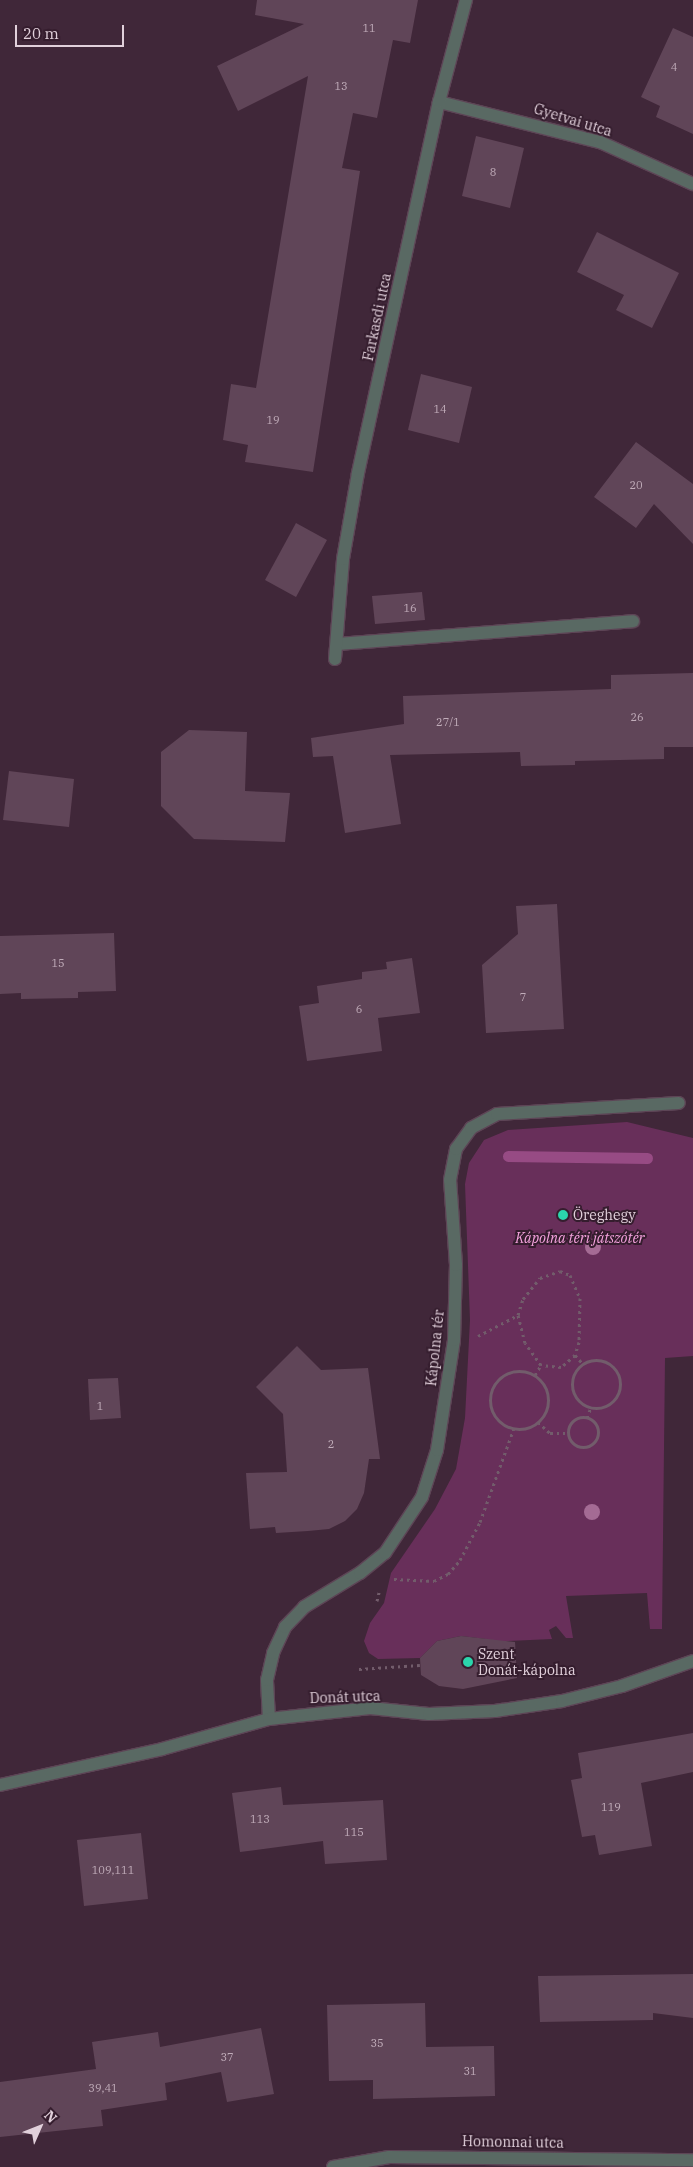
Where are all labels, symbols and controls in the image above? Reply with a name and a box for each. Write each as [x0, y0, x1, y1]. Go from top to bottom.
scale bar [18, 15, 126, 47]
house number: 11 [362, 21, 376, 35]
text: 20 m [23, 24, 59, 43]
house number: 4 [671, 60, 677, 74]
house number: 13 [334, 79, 348, 93]
street label: Gyetvai utca [532, 100, 614, 140]
house number: 8 [490, 165, 496, 179]
street label: Farkasdi utca [359, 272, 395, 362]
house number: 14 [433, 402, 447, 416]
house number: 19 [266, 413, 280, 427]
house number: 20 [629, 478, 643, 492]
house number: 16 [403, 601, 417, 615]
house number: 26 [630, 710, 644, 724]
house number: 27/1 [436, 715, 460, 729]
house number: 15 [51, 956, 65, 970]
house number: 7 [520, 990, 526, 1004]
house number: 6 [356, 1002, 362, 1016]
place label: Öreghegy [573, 1207, 636, 1223]
marker: Öreghegy [557, 1209, 569, 1221]
park label: Kápolna téri játszótér [515, 1230, 645, 1246]
street label: Kápolna tér [423, 1309, 447, 1387]
house number: 1 [97, 1399, 103, 1413]
house number: 2 [328, 1437, 334, 1451]
place label: Szent Donát-kápolna [478, 1646, 576, 1678]
marker: Szent Donát-kápolna [462, 1656, 474, 1668]
street label: Donát utca [309, 1687, 381, 1707]
house number: 119 [601, 1800, 621, 1814]
house number: 113 [250, 1812, 270, 1826]
house number: 115 [344, 1825, 364, 1839]
house number: 109,111 [92, 1863, 134, 1877]
house number: 35 [370, 2036, 384, 2050]
house number: 37 [220, 2050, 234, 2064]
house number: 31 [463, 2064, 477, 2078]
house number: 39,41 [88, 2081, 118, 2095]
north arrow [15, 2102, 65, 2152]
text: N [40, 2106, 61, 2127]
street label: Homonnai utca [462, 2133, 564, 2151]

